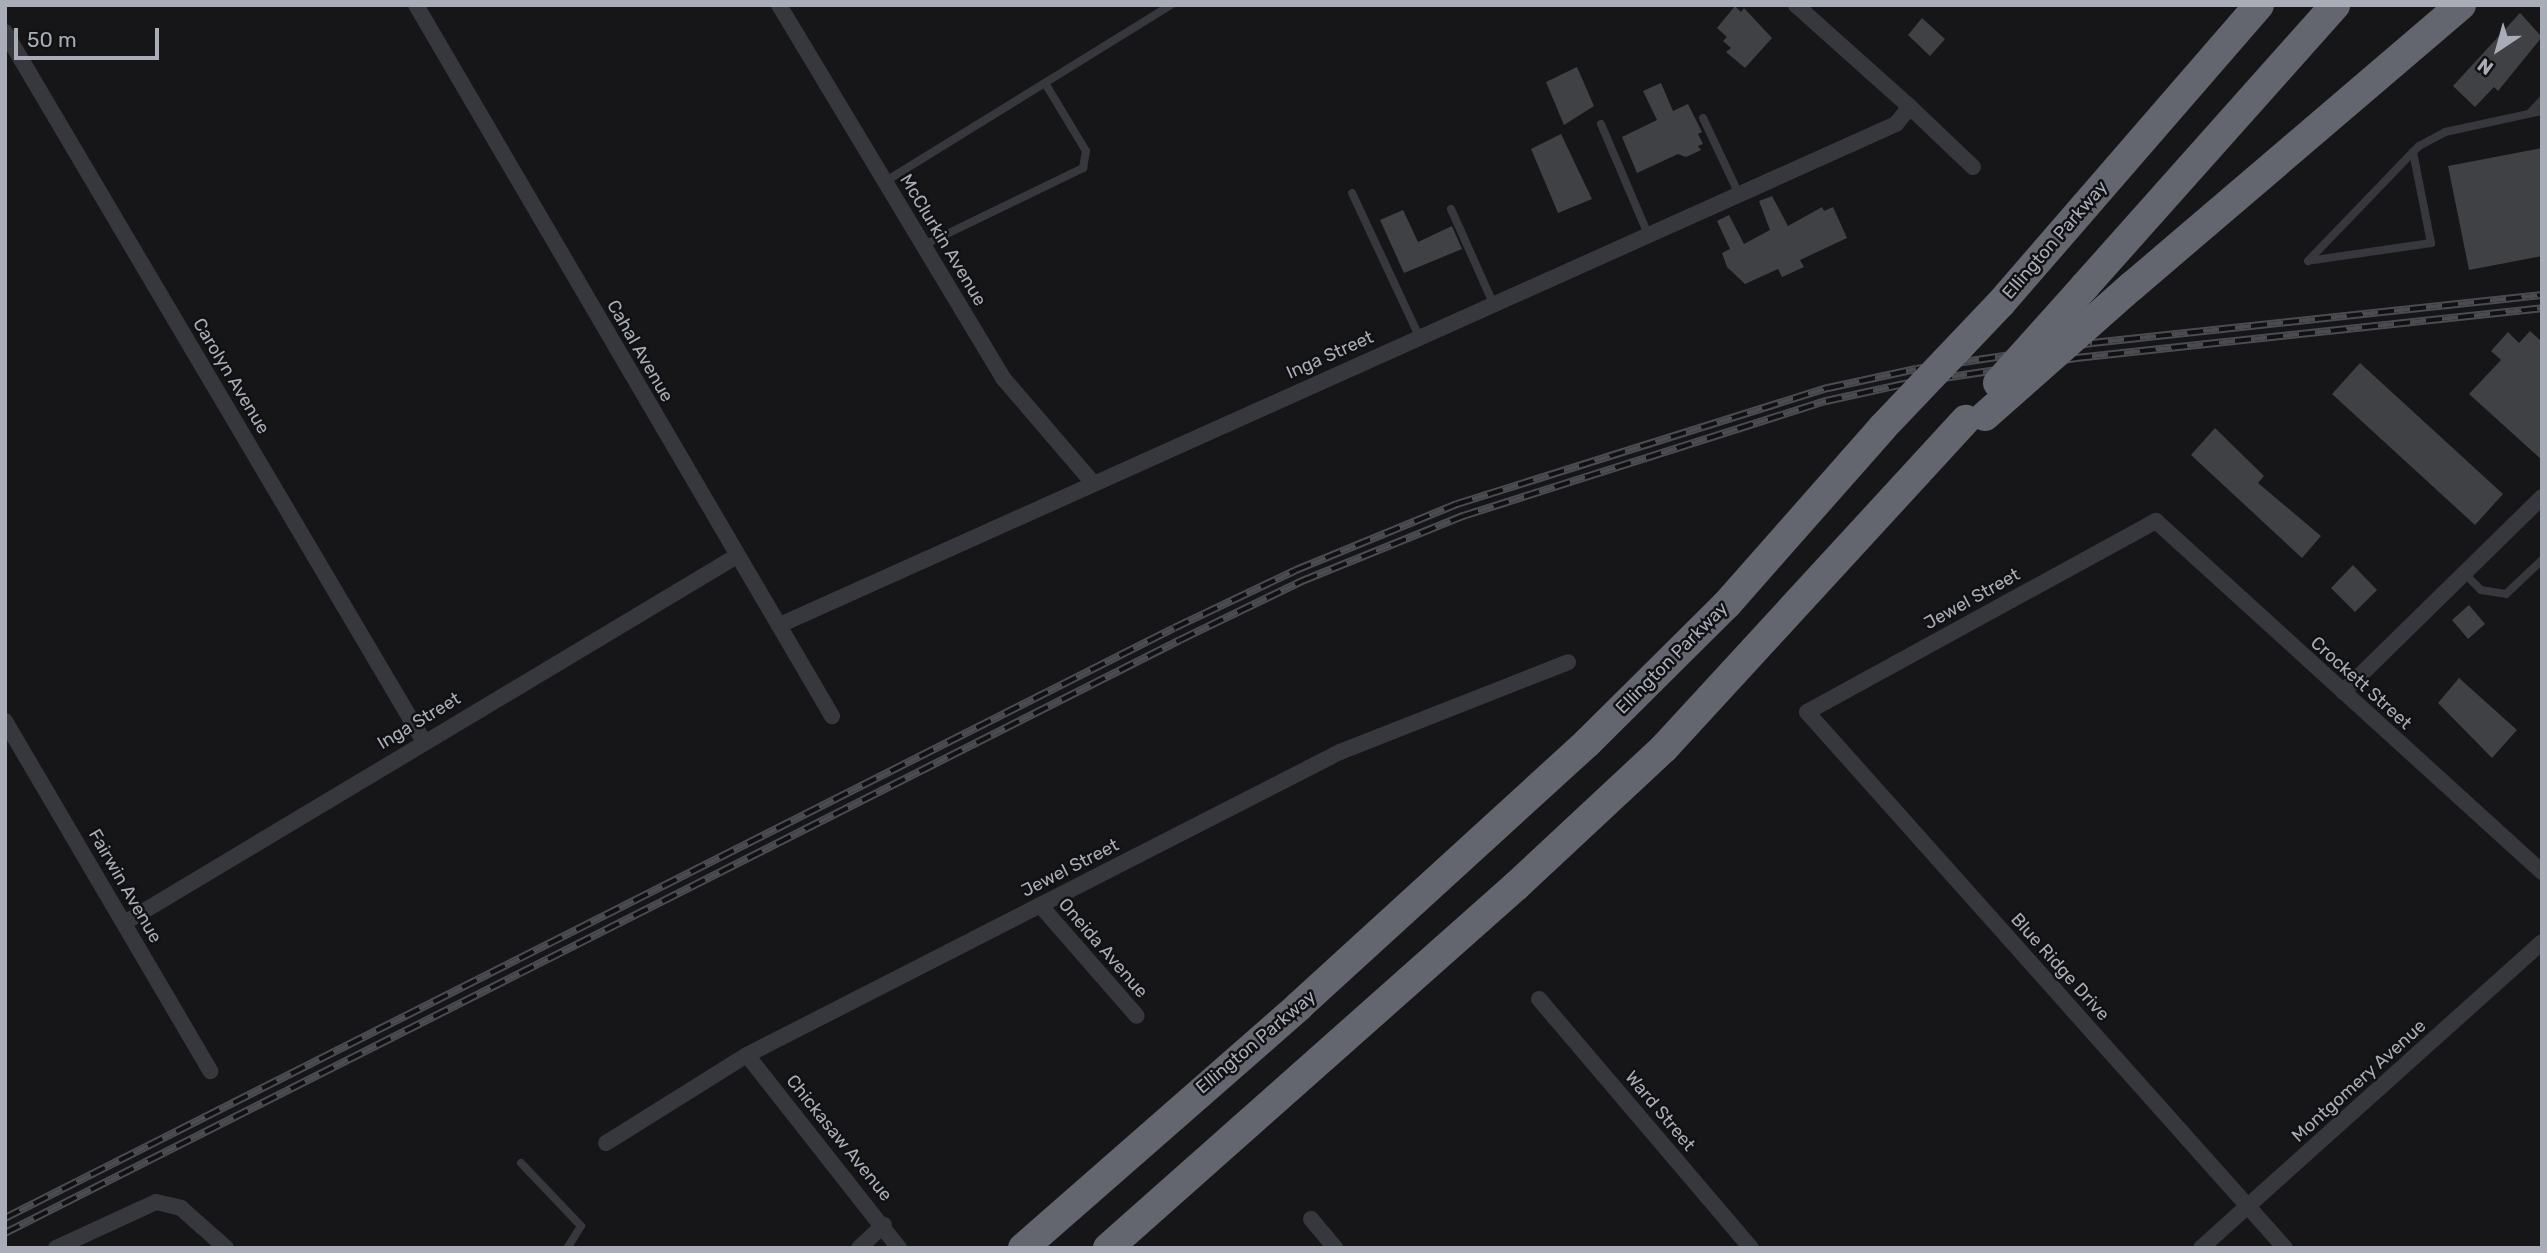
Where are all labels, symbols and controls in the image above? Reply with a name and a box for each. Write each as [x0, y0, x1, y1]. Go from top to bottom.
scale bar [18, 14, 163, 58]
north arrow [2463, 14, 2533, 84]
text: 50 m [27, 27, 77, 52]
text: N [2473, 53, 2498, 80]
street label: McClurkin Avenue [895, 170, 991, 310]
street label: Ellington Parkway [1998, 176, 2112, 304]
street label: Cahal Avenue [602, 296, 678, 406]
street label: Carolyn Avenue [188, 314, 274, 438]
street label: Inga Street [1283, 326, 1377, 384]
street label: Jewel Street [1920, 564, 2024, 634]
street label: Ellington Parkway [1611, 597, 1733, 719]
street label: Crockett Street [2306, 632, 2416, 734]
street label: Inga Street [374, 688, 464, 754]
street label: Fairwin Avenue [84, 825, 166, 947]
street label: Jewel Street [1018, 834, 1122, 902]
street label: Oneida Avenue [1054, 894, 1152, 1002]
street label: Blue Ridge Drive [2006, 909, 2114, 1025]
street label: Ellington Parkway [1192, 986, 1320, 1098]
street label: Montgomery Avenue [2287, 1015, 2431, 1147]
street label: Ward Street [1620, 1067, 1700, 1155]
street label: Chickasaw Avenue [781, 1070, 897, 1206]

